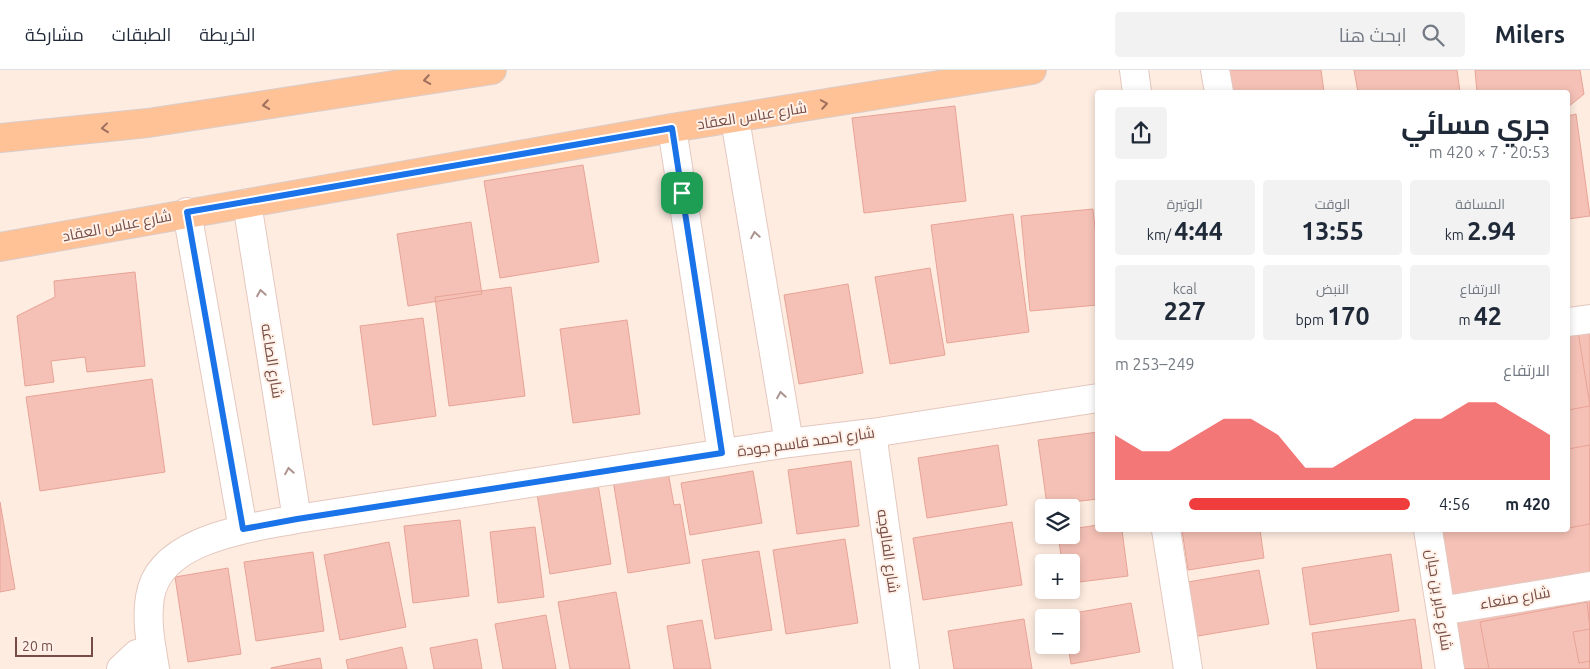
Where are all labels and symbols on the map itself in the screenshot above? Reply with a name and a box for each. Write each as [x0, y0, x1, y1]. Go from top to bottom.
one-way arrow [423, 74, 431, 85]
street label: شارع عباس العقاد [696, 98, 808, 136]
one-way arrow [262, 99, 271, 109]
one-way arrow [820, 100, 828, 110]
one-way arrow [101, 122, 109, 133]
pin [661, 172, 703, 214]
street label: شارع عباس العقاد [61, 207, 173, 247]
one-way arrow [750, 230, 760, 239]
one-way arrow [257, 289, 267, 297]
street label: شارع الصاغه [255, 322, 287, 400]
one-way arrow [777, 390, 787, 399]
street label: شارع احمد قاسم جودة [736, 423, 876, 463]
one-way arrow [285, 466, 295, 475]
street label: شارع الفالوجه [871, 508, 903, 594]
street label: شارع جابر بن حيان [1420, 548, 1456, 652]
street label: شارع صنعاء [1478, 583, 1552, 615]
scale bar [15, 634, 92, 657]

